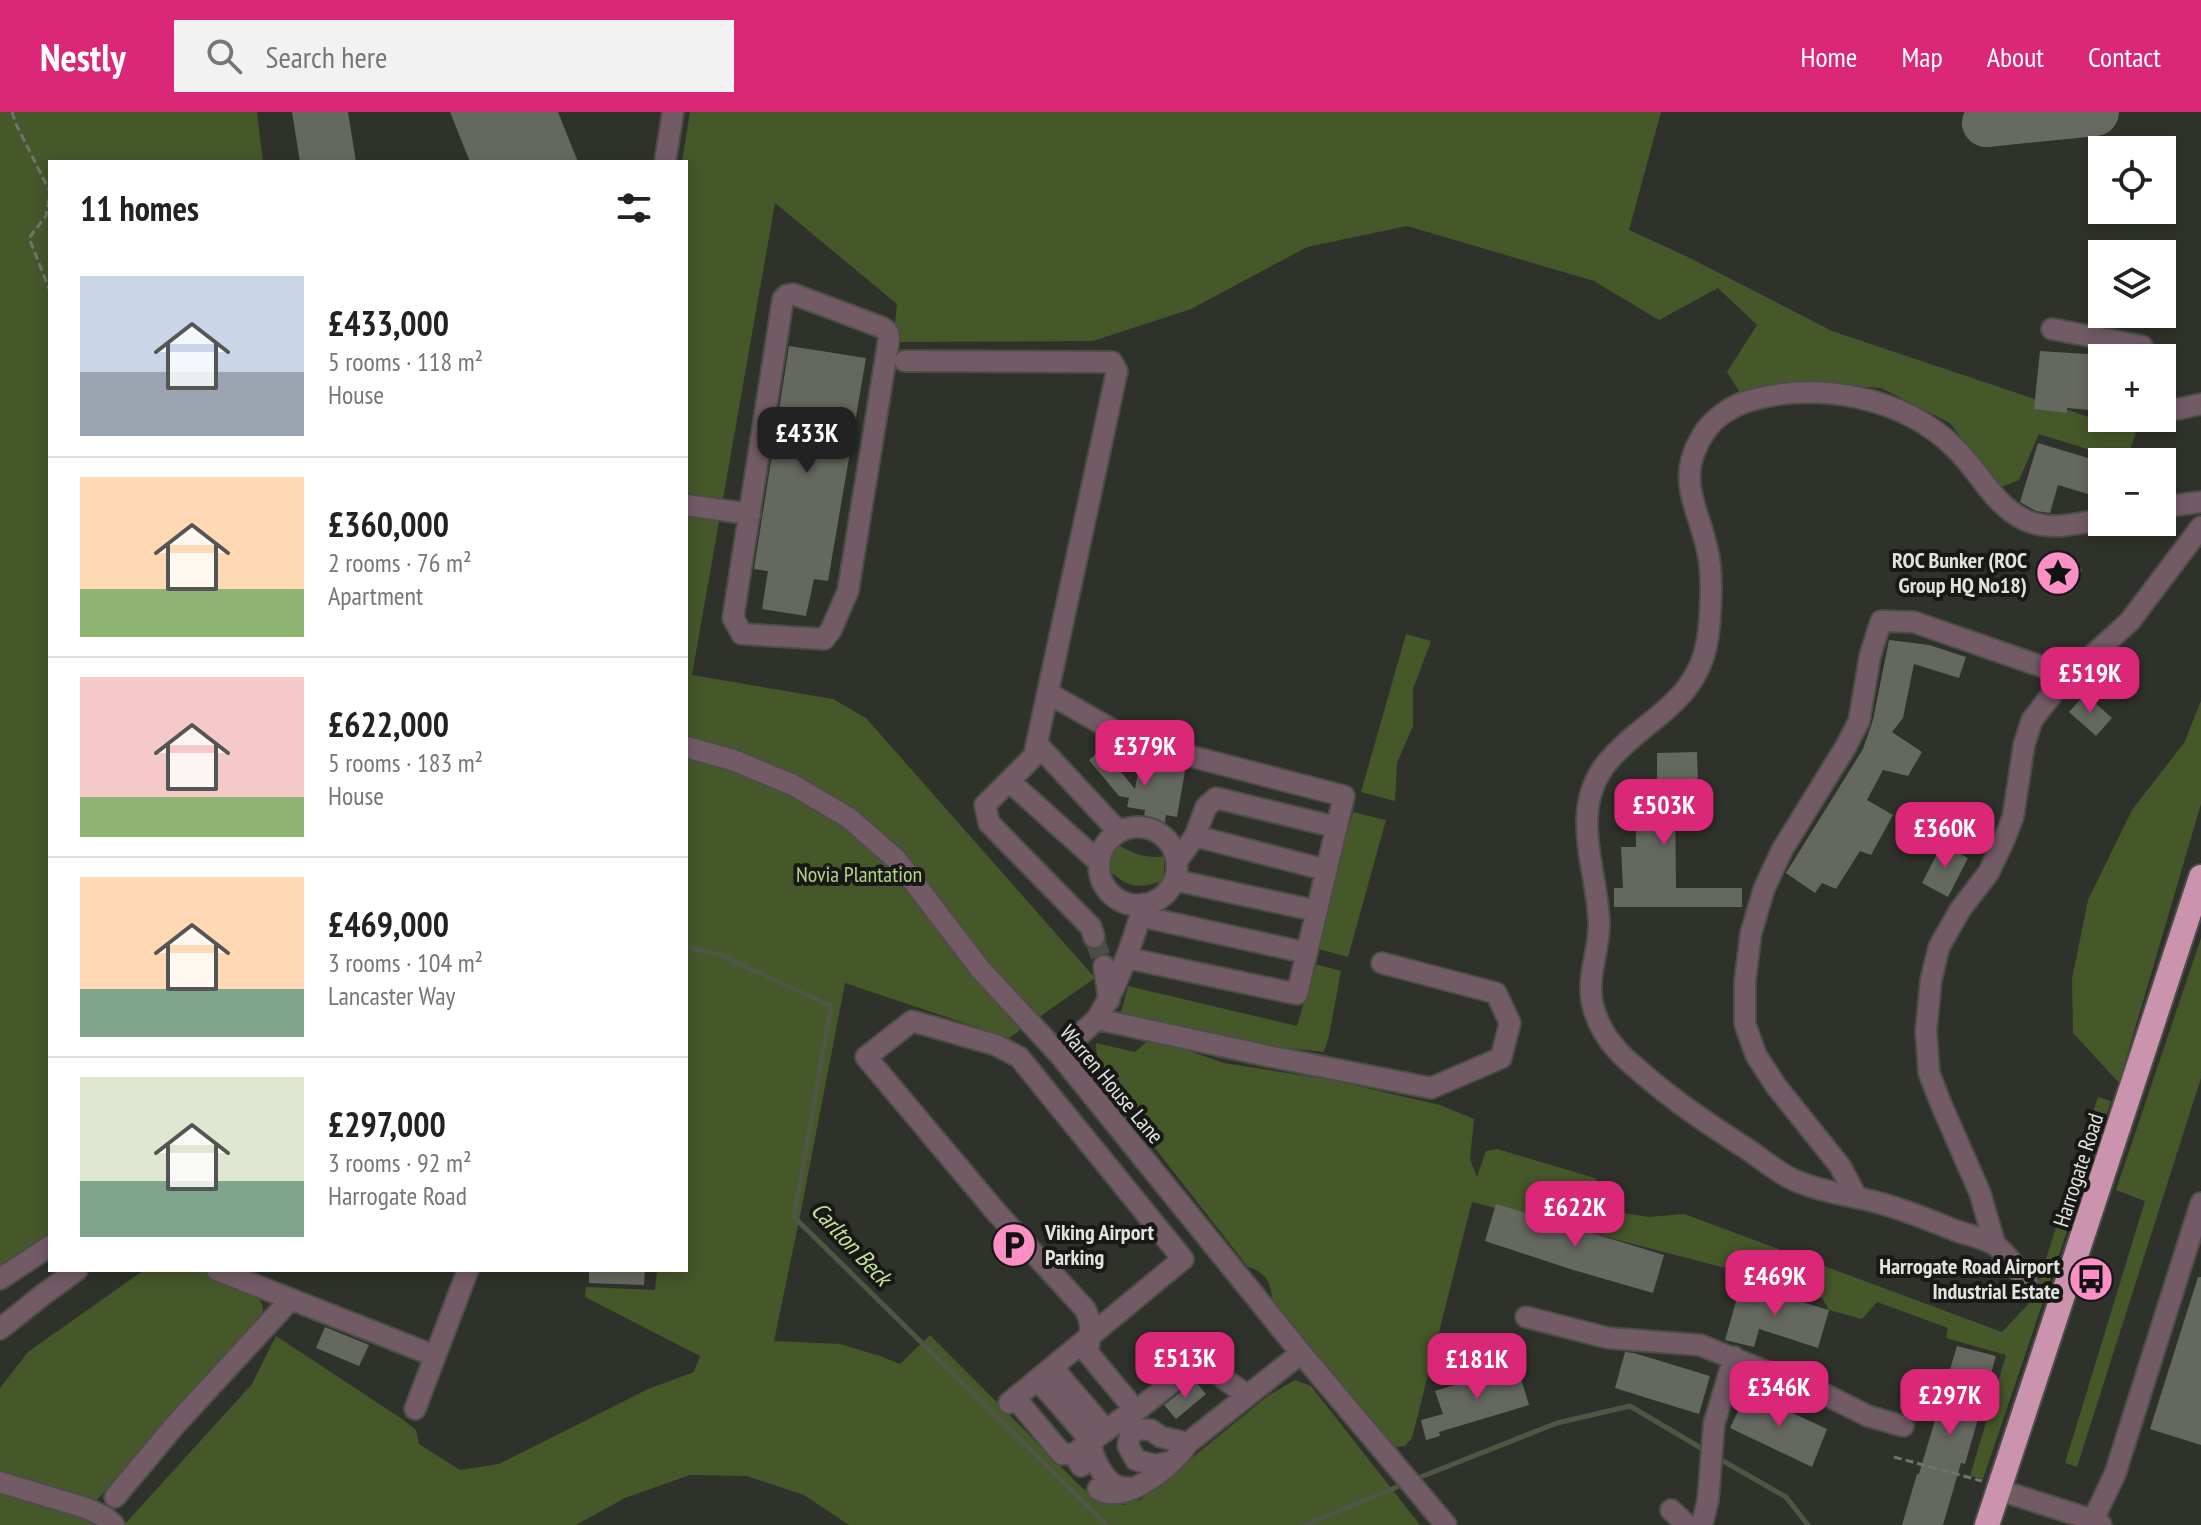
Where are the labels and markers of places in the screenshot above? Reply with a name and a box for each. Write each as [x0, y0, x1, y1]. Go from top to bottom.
pin: £433K [751, 407, 863, 475]
place label: ROC Bunker (ROC Group HQ No18) [1892, 546, 2027, 599]
place icon: ROC Bunker (ROC Group HQ No18) [2034, 549, 2082, 597]
pin: £519K [2034, 647, 2146, 715]
pin: £379K [1089, 720, 1201, 788]
pin: £503K [1608, 779, 1720, 847]
pin: £360K [1889, 802, 2001, 870]
pin: £622K [1519, 1181, 1631, 1249]
place label: Viking Airport Parking [1044, 1218, 1154, 1271]
parking icon: Viking Airport Parking [990, 1221, 1038, 1269]
pin: £469K [1719, 1250, 1831, 1318]
place label: Harrogate Road Airport Industrial Estate [1879, 1252, 2061, 1305]
bus stop icon: Harrogate Road Airport Industrial Estate [2067, 1255, 2115, 1303]
pin: £513K [1129, 1332, 1241, 1400]
pin: £181K [1421, 1333, 1533, 1401]
pin: £346K [1723, 1361, 1835, 1429]
pin: £297K [1894, 1369, 2006, 1437]

